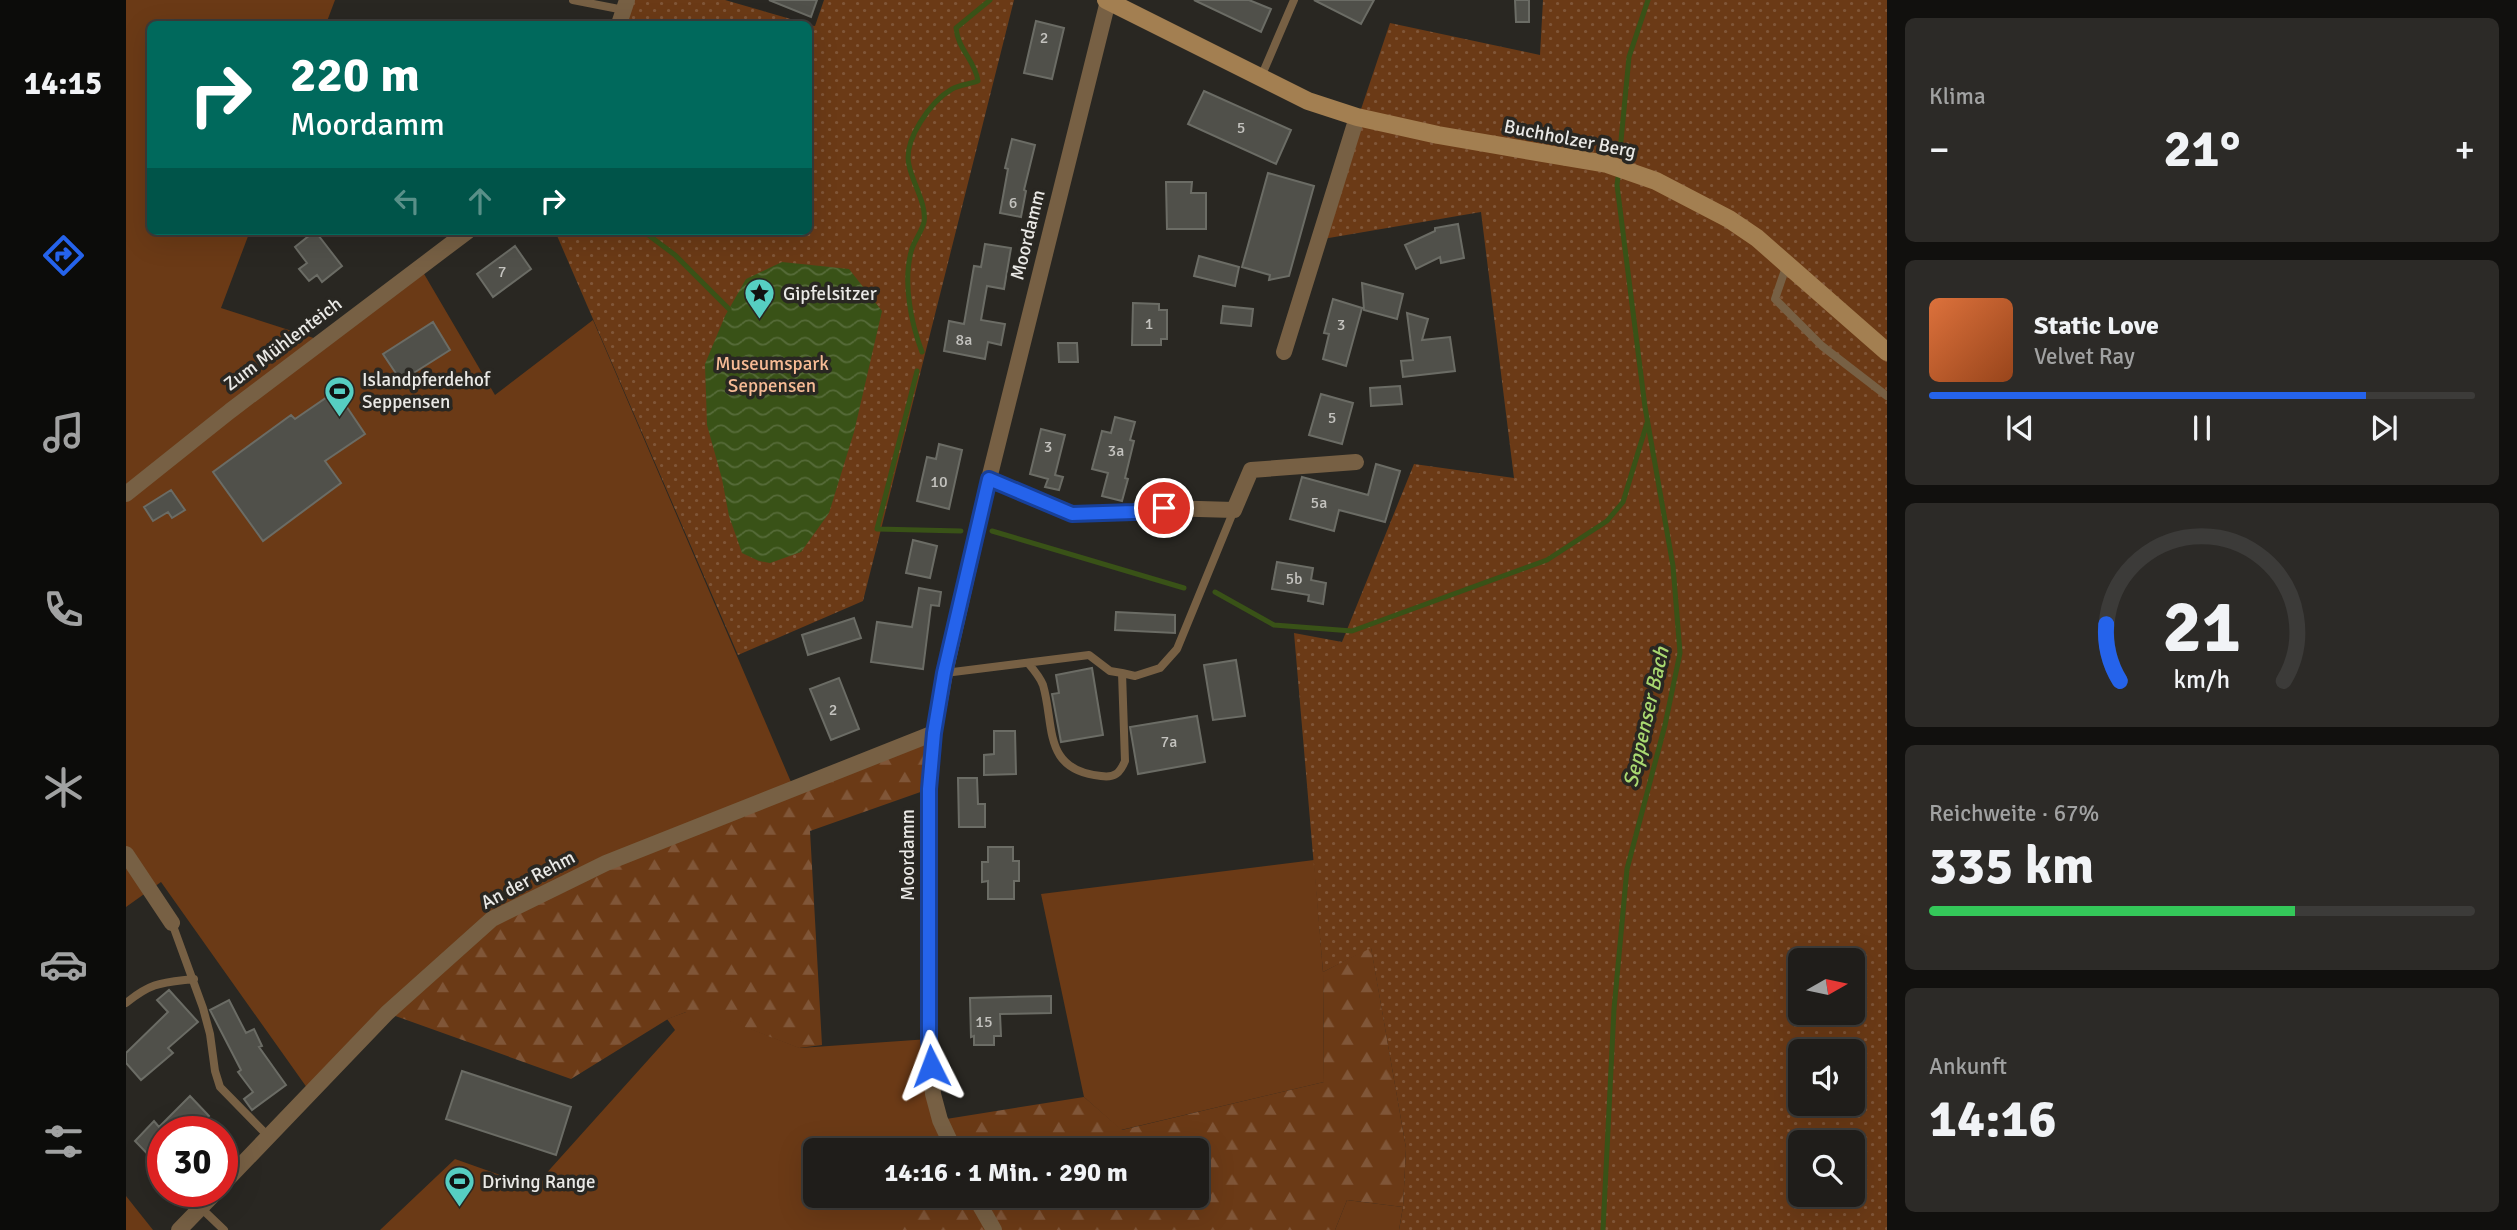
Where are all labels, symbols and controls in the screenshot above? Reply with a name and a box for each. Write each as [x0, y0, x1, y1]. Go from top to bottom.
house number: 2 [1040, 28, 1048, 48]
text: 220 m [290, 45, 420, 105]
icon: right [175, 49, 266, 140]
text: 14:15 [24, 64, 102, 103]
text: Klima [1929, 82, 1986, 111]
text: Moordamm [290, 105, 445, 144]
street label: Buchholzer Berg [1502, 114, 1638, 164]
text: 21° [2164, 117, 2240, 181]
house number: 5 [1237, 118, 1245, 138]
text: − [1929, 126, 1950, 173]
text: + [2454, 126, 2475, 173]
icon: left [388, 182, 426, 220]
icon: ahead [461, 182, 499, 220]
icon: right [534, 182, 572, 220]
street label: Moordamm [1005, 188, 1051, 282]
house number: 6 [1009, 193, 1017, 213]
icon: directions [39, 231, 88, 280]
house number: 7 [498, 262, 506, 282]
place icon: Gipfelsitzer [743, 277, 777, 321]
place label: Gipfelsitzer [783, 282, 877, 306]
street label: Zum Mühlenteich [219, 292, 347, 396]
text: Static Love [2034, 310, 2159, 342]
house number: 1 [1145, 314, 1153, 334]
house number: 3 [1337, 315, 1345, 335]
house number: 8a [956, 330, 972, 350]
text: Velvet Ray [2034, 342, 2135, 371]
park label: Museumspark Seppensen [715, 352, 829, 398]
place label: Islandpferdehof Seppensen [362, 368, 492, 414]
sports icon: Islandpferdehof Seppensen [322, 374, 356, 418]
icon: music [39, 408, 88, 457]
house number: 5 [1328, 408, 1336, 428]
icon: previous [2001, 409, 2039, 447]
icon: pause [2183, 409, 2221, 447]
icon: next [2365, 409, 2403, 447]
house number: 3 [1044, 437, 1052, 457]
house number: 3a [1108, 441, 1124, 461]
house number: 10 [930, 472, 948, 492]
pin [1134, 478, 1194, 538]
icon: arrive [1145, 489, 1183, 527]
house number: 5a [1311, 493, 1327, 513]
house number: 5b [1285, 569, 1303, 589]
text: 21 [2163, 583, 2241, 672]
icon: phone [39, 585, 88, 634]
water label: Seppenser Bach [1617, 644, 1675, 790]
text: km/h [2174, 664, 2230, 695]
house number: 2 [829, 700, 837, 720]
house number: 7a [1161, 732, 1177, 752]
icon: climate [39, 763, 88, 812]
text: Reichweite · 67% [1929, 799, 2099, 828]
street label: Moordamm [896, 809, 920, 901]
text: 335 km [1929, 834, 2094, 898]
street label: An der Rehm [477, 845, 579, 915]
icon: car [39, 940, 88, 989]
north arrow [1788, 948, 1866, 1026]
map controls [1788, 948, 1865, 1207]
house number: 15 [975, 1012, 993, 1032]
position arrow [894, 1029, 968, 1103]
button: sound [1788, 1039, 1865, 1116]
text: Ankunft [1929, 1052, 2007, 1081]
text: 14:16 [1929, 1087, 2057, 1151]
speed limit sign: 30 [147, 1116, 238, 1207]
icon: filters [39, 1117, 88, 1166]
button: search [1788, 1130, 1865, 1207]
text: 14:16 · 1 Min. · 290 m [884, 1157, 1128, 1189]
sports icon: Driving Range [442, 1165, 476, 1209]
place label: Driving Range [482, 1170, 596, 1194]

